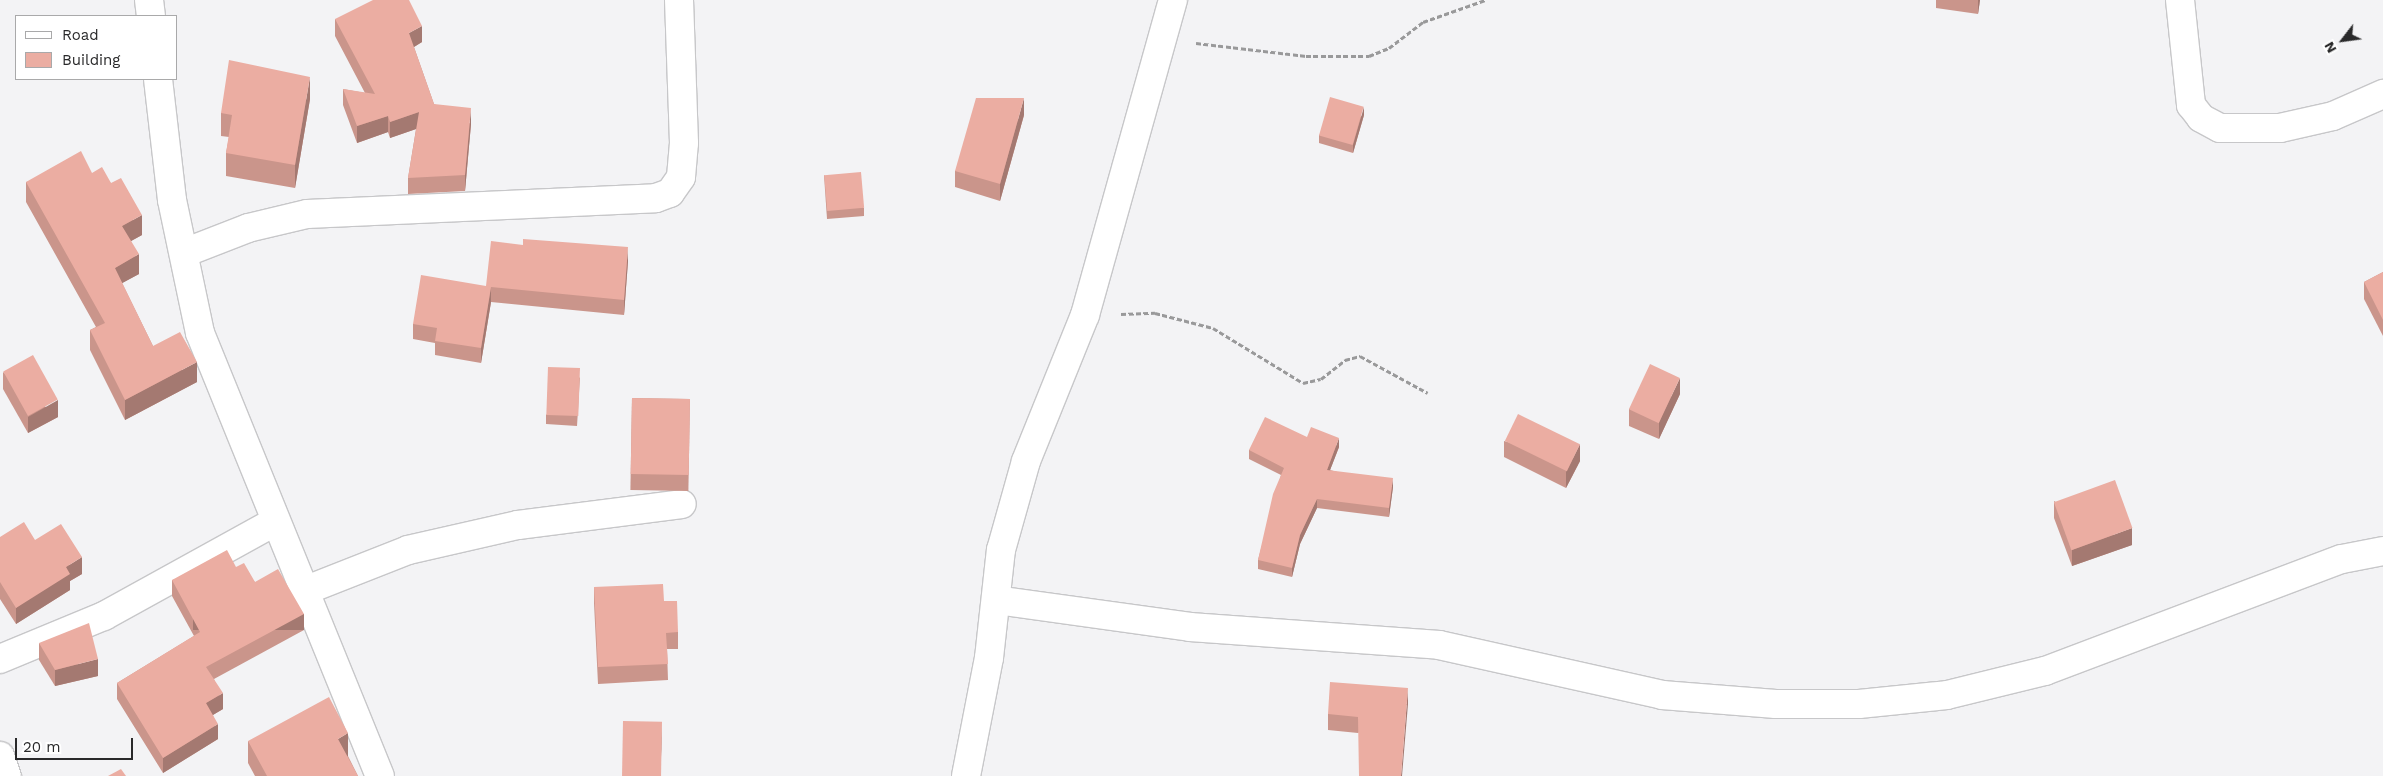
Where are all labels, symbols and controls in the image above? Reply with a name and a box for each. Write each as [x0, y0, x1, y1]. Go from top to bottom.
legend [15, 15, 178, 80]
north arrow [2318, 15, 2368, 65]
text: Road [62, 26, 99, 44]
text: N [2320, 39, 2340, 56]
text: Building [62, 51, 120, 69]
scale bar [18, 728, 135, 760]
text: 20 m [23, 738, 61, 756]

